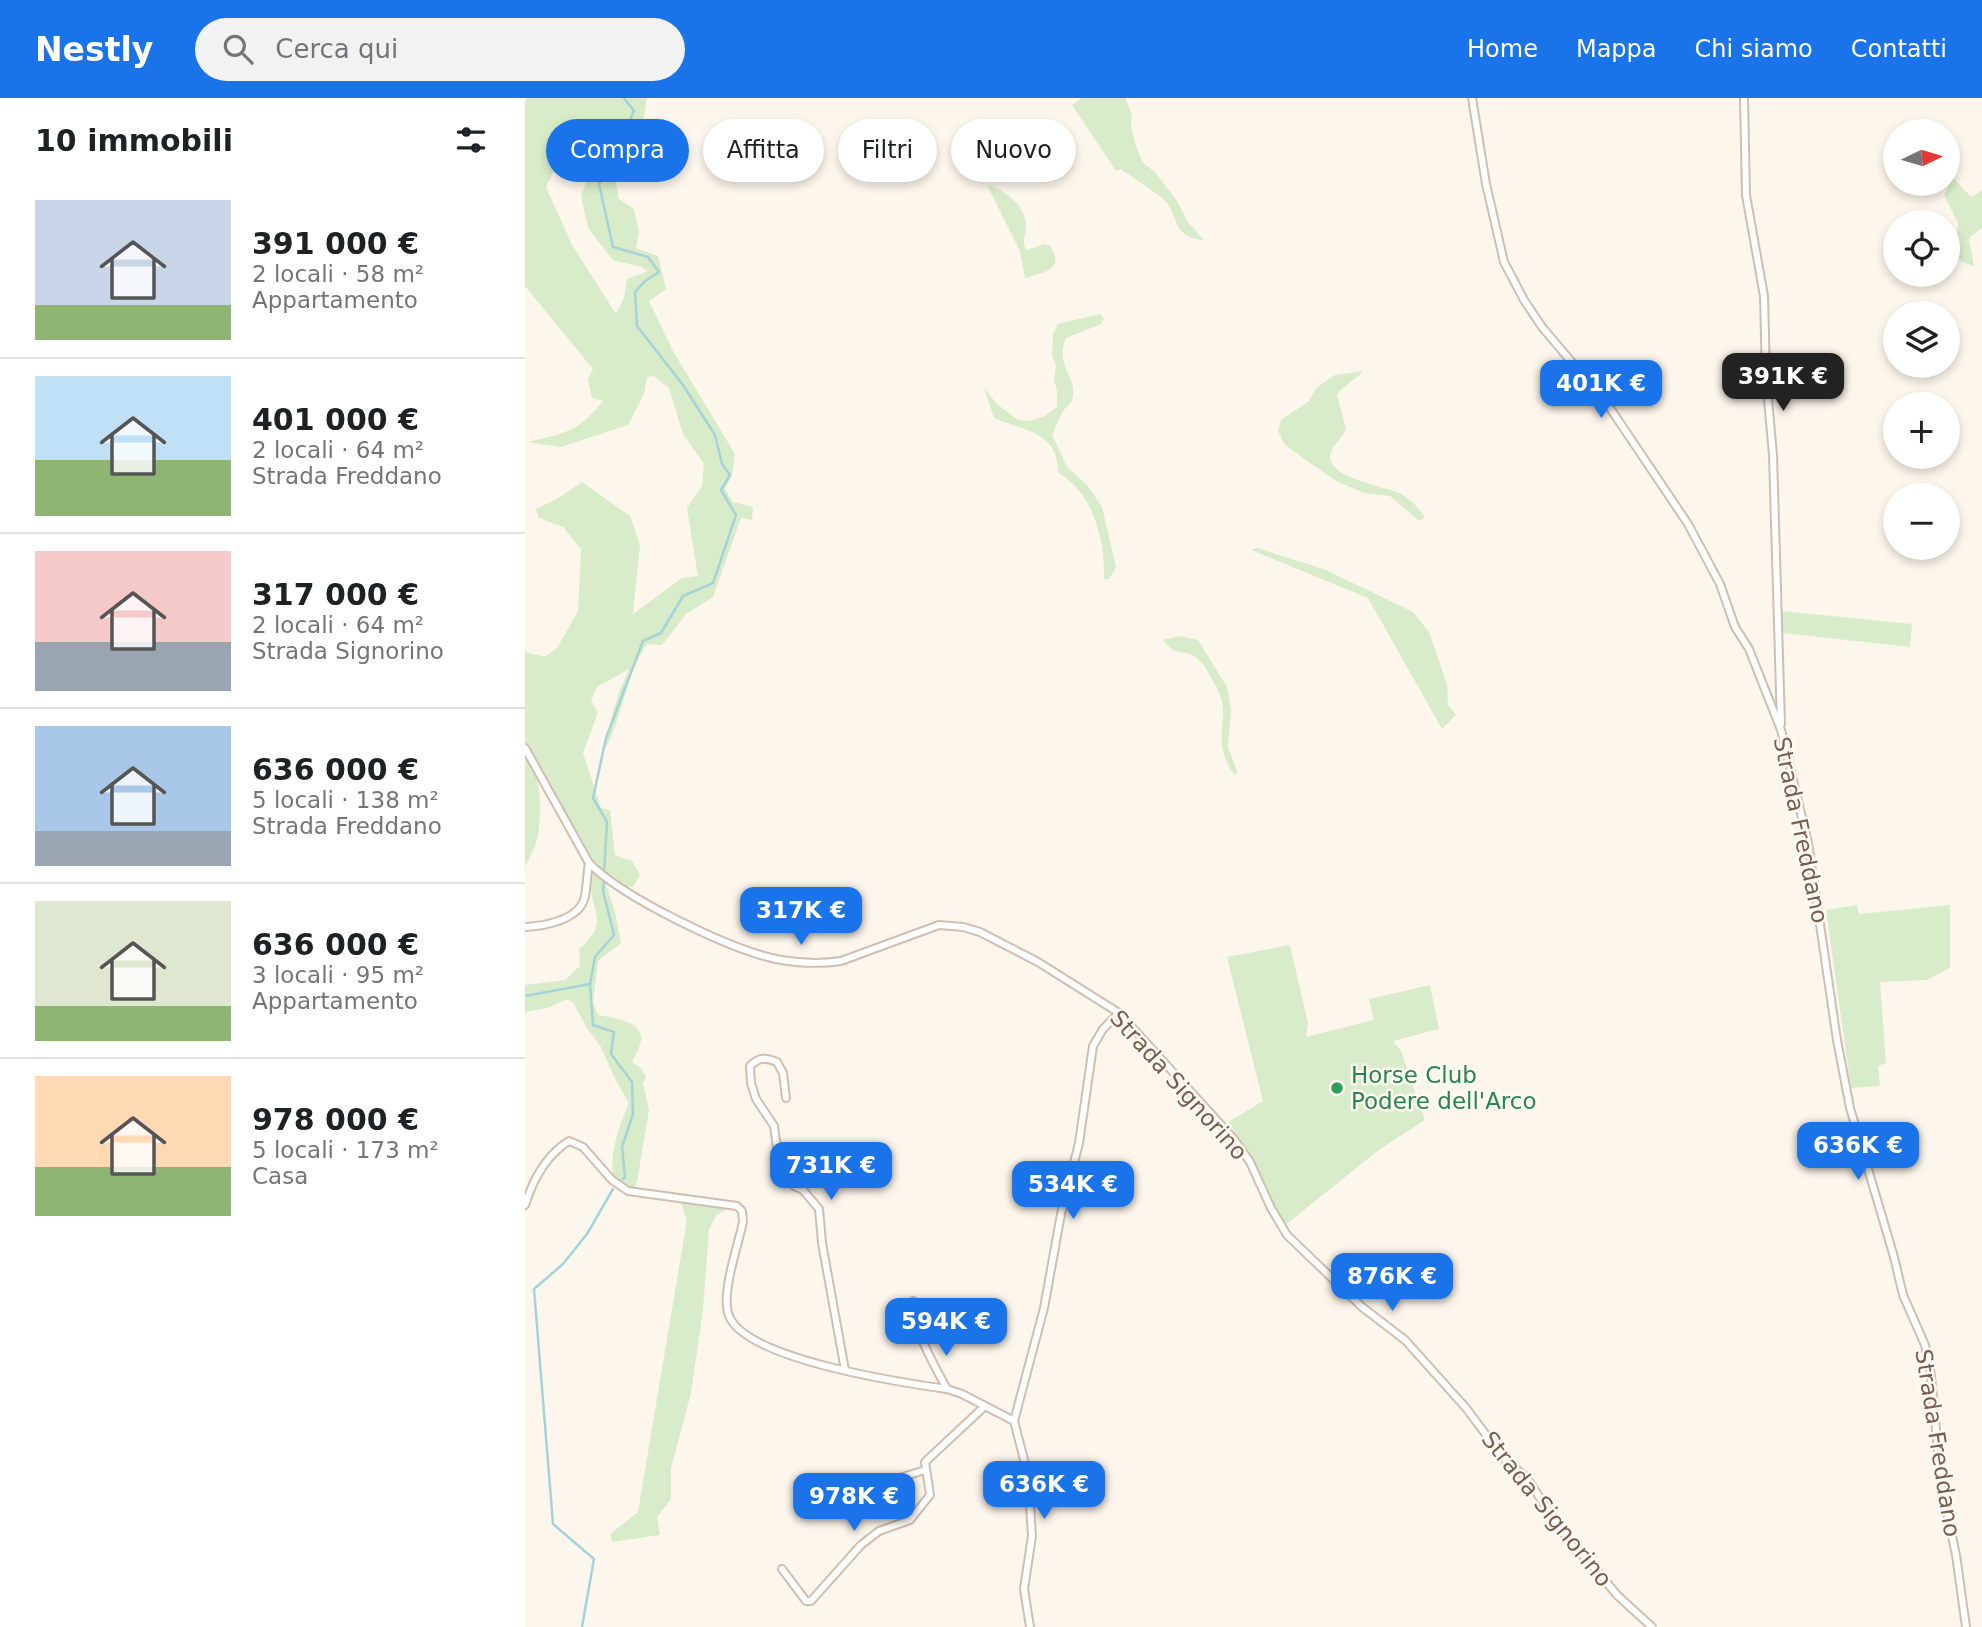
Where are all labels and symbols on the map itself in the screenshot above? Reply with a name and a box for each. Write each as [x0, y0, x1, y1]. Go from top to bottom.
north arrow [1883, 119, 1960, 196]
pin: 391K € [1726, 354, 1840, 413]
pin: 401K € [1544, 360, 1658, 420]
street label: Strada Freddano [1769, 734, 1833, 926]
pin: 317K € [744, 888, 858, 947]
street label: Strada Signorino [1105, 1005, 1253, 1165]
place label: Horse Club Podere dell'Arco [1351, 1062, 1537, 1114]
marker: Horse Club Podere dell'Arco [1329, 1080, 1345, 1096]
pin: 636K € [1801, 1122, 1915, 1182]
pin: 731K € [774, 1142, 888, 1202]
pin: 534K € [1016, 1162, 1130, 1221]
pin: 876K € [1335, 1254, 1449, 1313]
pin: 594K € [889, 1298, 1003, 1358]
street label: Strada Freddano [1910, 1347, 1966, 1539]
street label: Strada Signorino [1477, 1426, 1617, 1592]
pin: 636K € [987, 1462, 1101, 1521]
pin: 978K € [797, 1474, 911, 1533]

